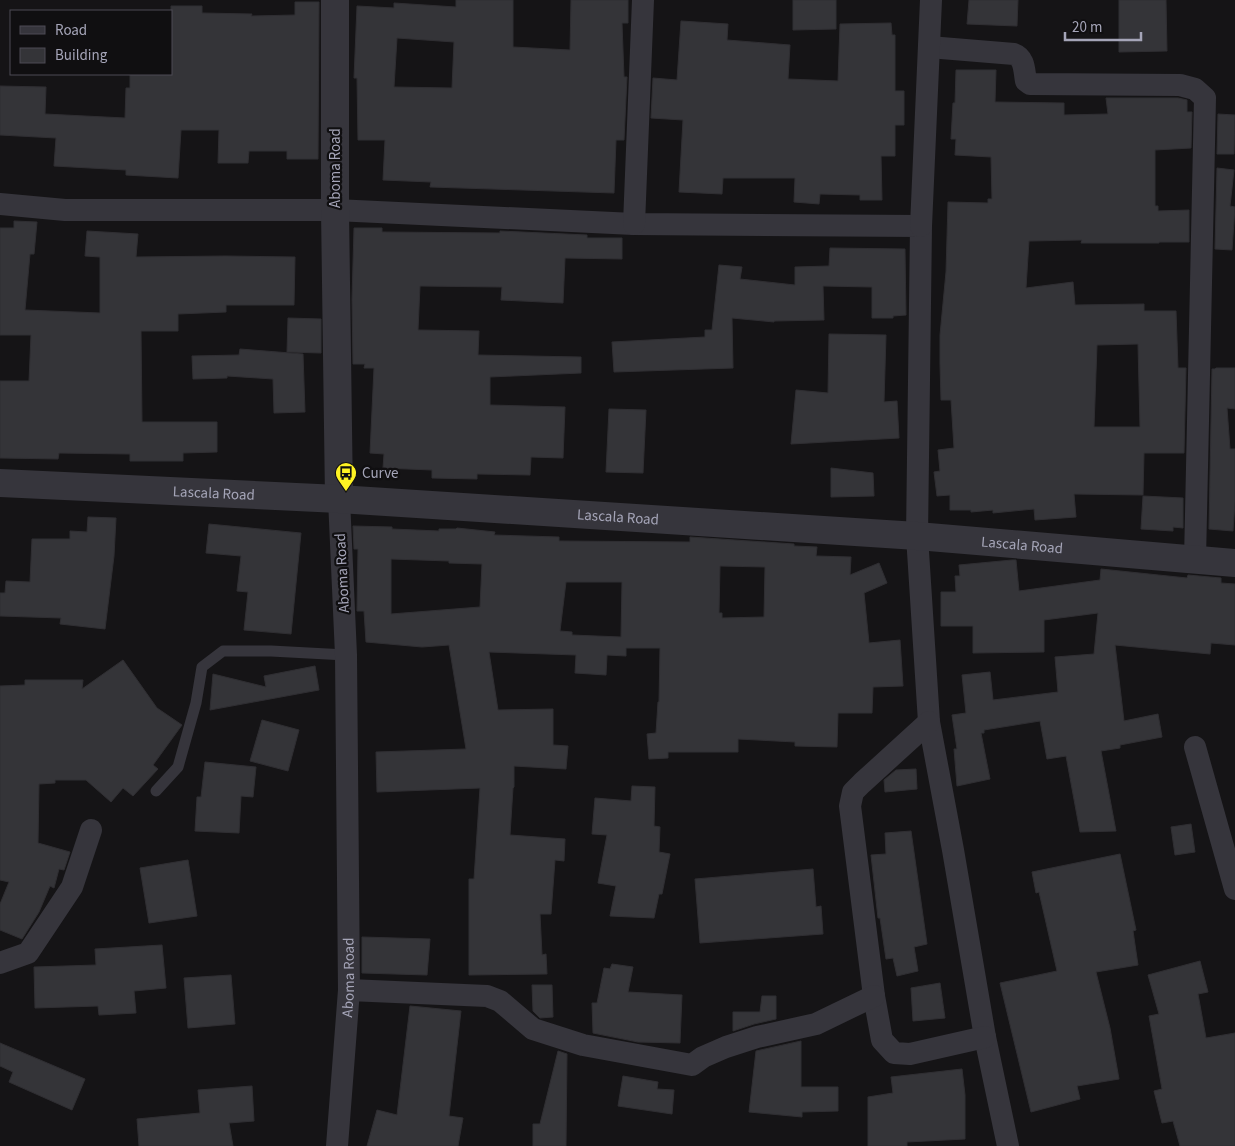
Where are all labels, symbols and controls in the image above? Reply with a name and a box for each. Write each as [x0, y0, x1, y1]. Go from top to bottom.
legend [10, 10, 172, 75]
scale bar [1065, 10, 1141, 42]
text: 20 m [1072, 17, 1102, 38]
text: Road [55, 20, 87, 41]
text: Building [55, 45, 108, 66]
street label: Aboma Road [325, 128, 346, 208]
bus stop icon: Curve [334, 461, 358, 492]
place label: Curve [362, 463, 399, 484]
street label: Lascala Road [172, 481, 255, 506]
street label: Lascala Road [576, 504, 660, 530]
street label: Lascala Road [980, 531, 1064, 559]
street label: Aboma Road [330, 533, 355, 613]
street label: Aboma Road [337, 937, 360, 1018]

